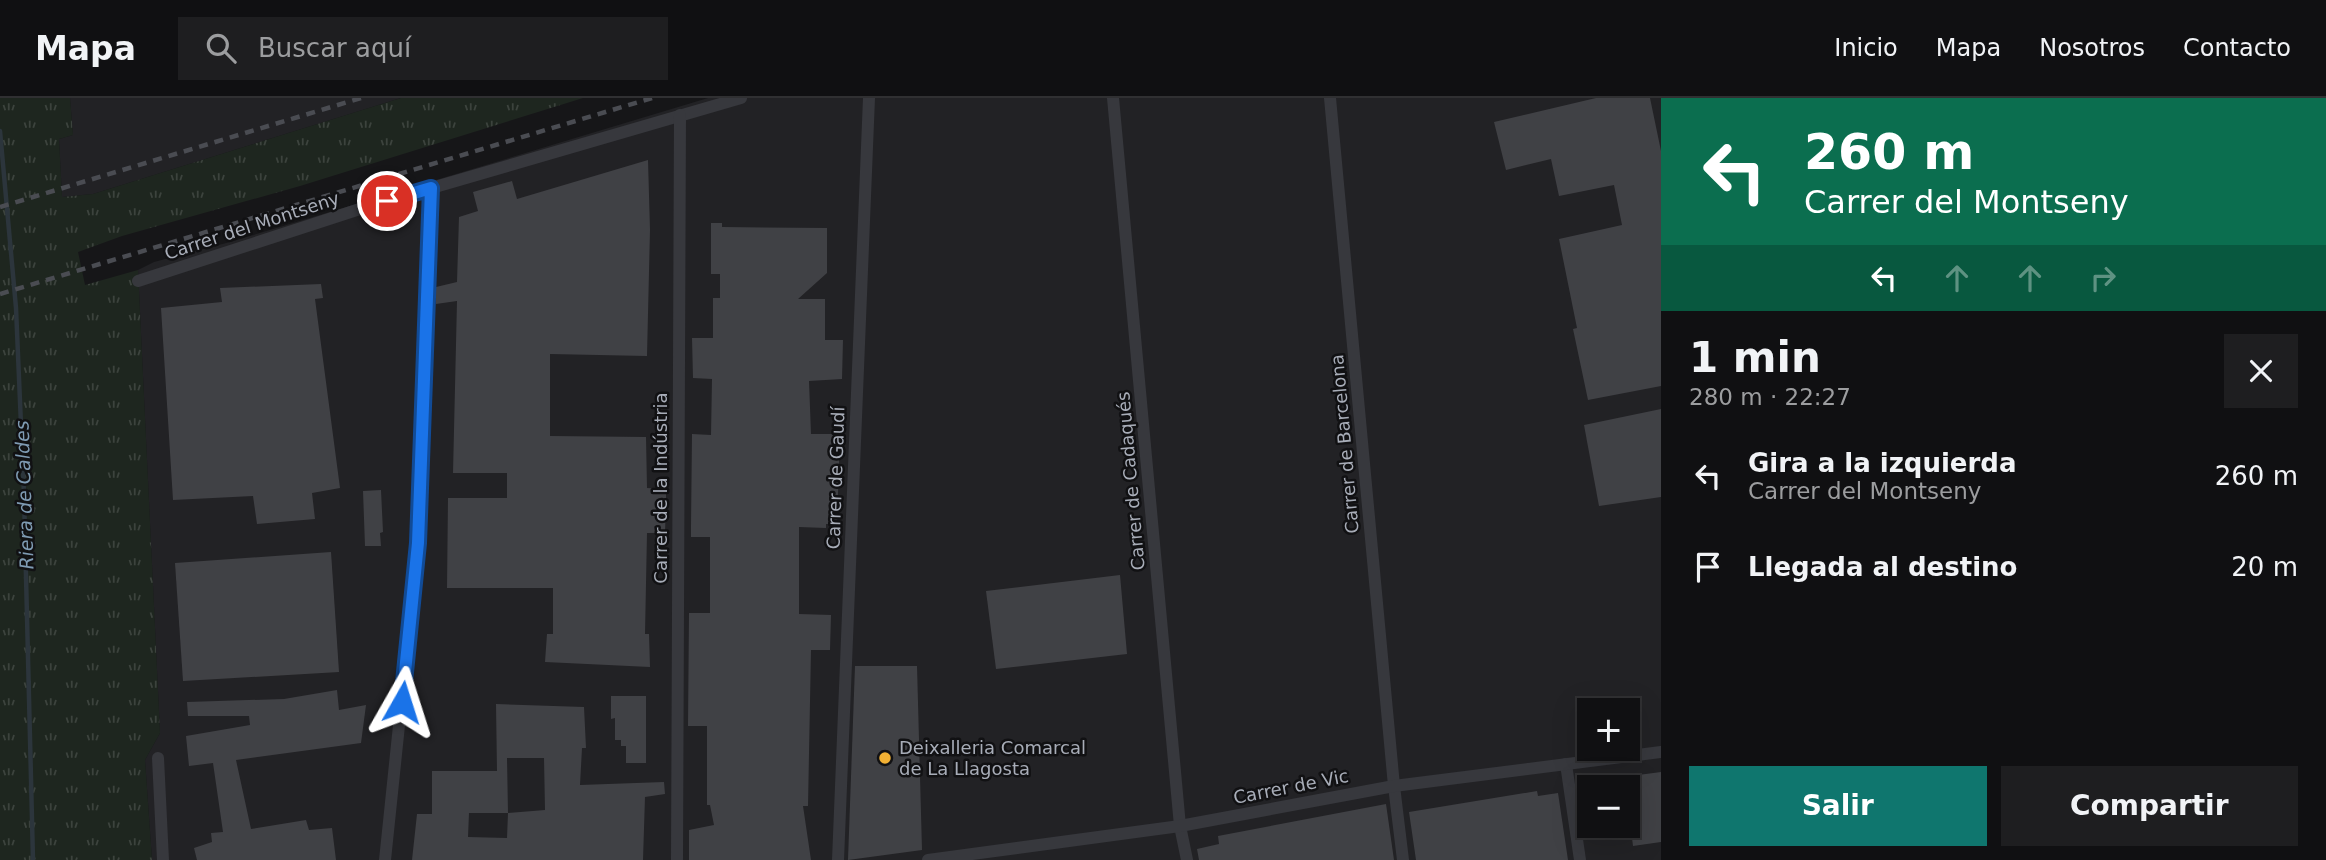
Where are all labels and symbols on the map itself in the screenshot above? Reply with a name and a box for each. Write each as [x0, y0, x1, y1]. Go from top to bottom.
pin [357, 171, 417, 231]
street label: Carrer del Montseny [162, 187, 342, 264]
street label: Carrer de Barcelona [1326, 354, 1363, 535]
street label: Carrer de Cadaqués [1112, 391, 1149, 571]
street label: Carrer de la Indústria [650, 392, 671, 584]
street label: Carrer de Gaudí [823, 405, 849, 550]
water label: Riera de Caldes [10, 420, 38, 570]
position arrow [365, 665, 439, 739]
place label: Deixalleria Comarcal de La Llagosta [899, 737, 1086, 779]
marker: Deixalleria Comarcal de La Llagosta [877, 750, 893, 766]
street label: Carrer de Vic [1232, 765, 1350, 808]

